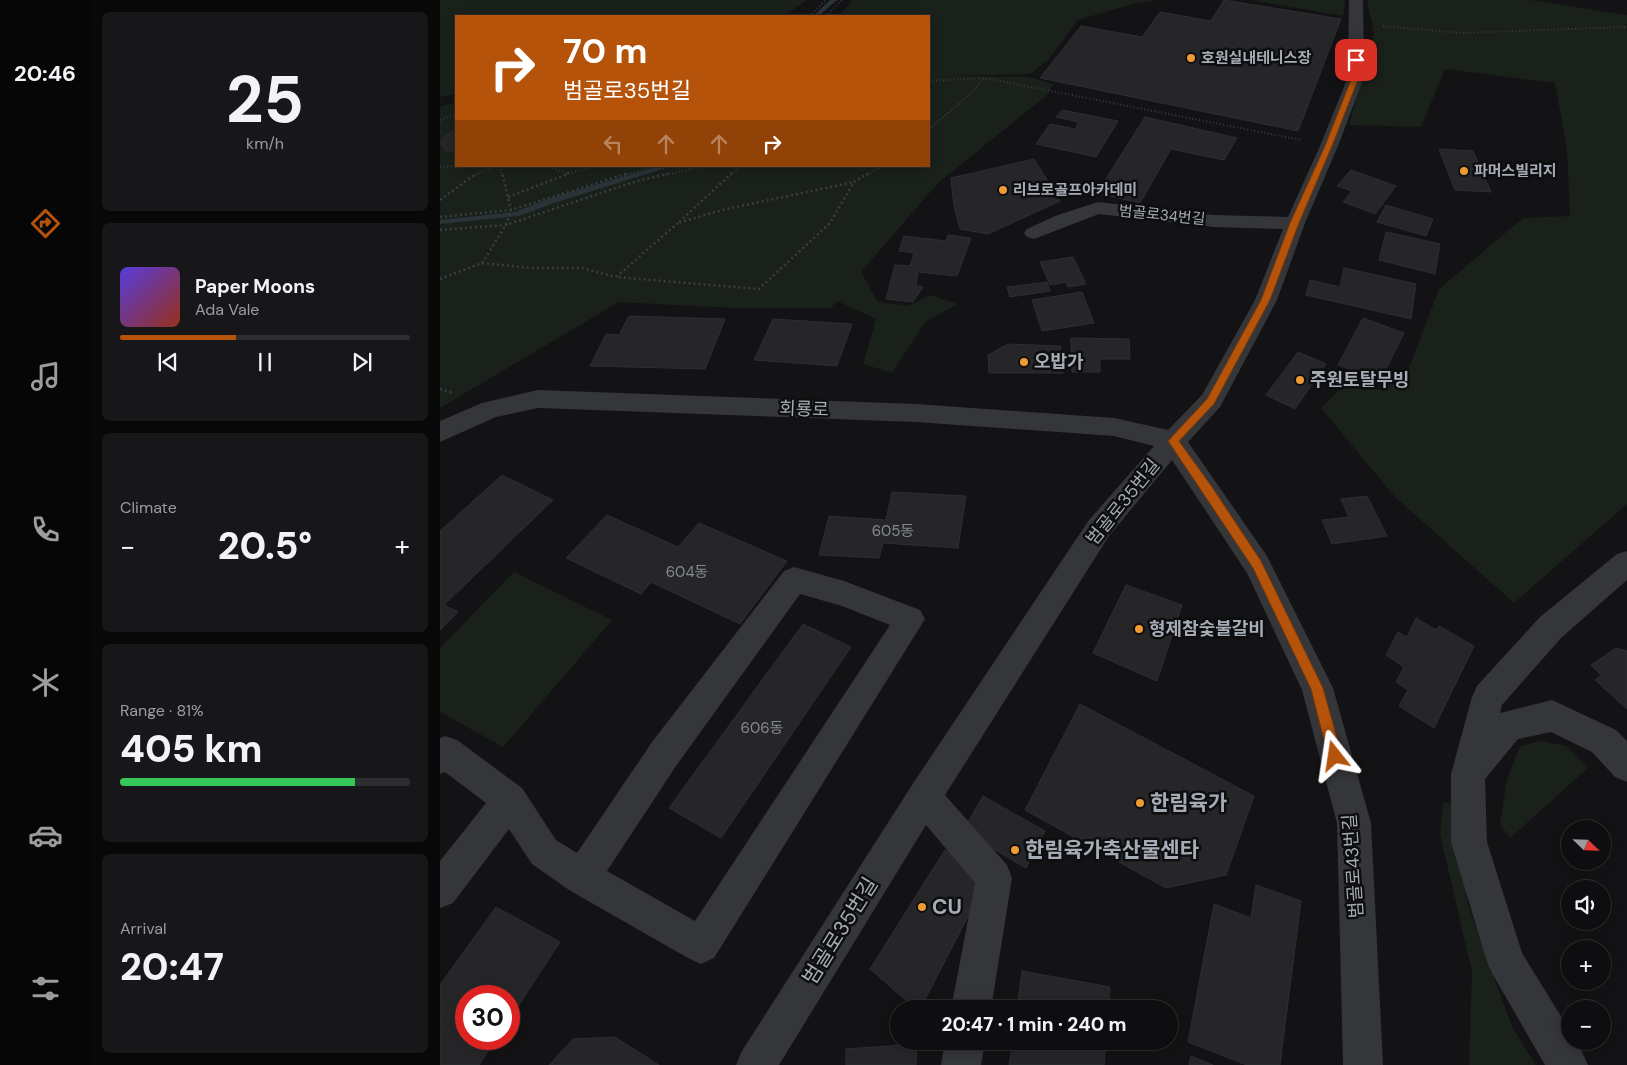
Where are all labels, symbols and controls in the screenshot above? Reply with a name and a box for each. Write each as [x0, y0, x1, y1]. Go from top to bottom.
text: 70 m [563, 28, 647, 74]
icon: right [480, 35, 545, 100]
pin [1335, 39, 1377, 81]
icon: arrive [1342, 46, 1370, 74]
place label: 호원실내테니스장 [1201, 48, 1312, 68]
marker: 호원실내테니스장 [1185, 52, 1197, 64]
text: 25 [226, 58, 304, 142]
text: 20:46 [14, 59, 76, 88]
text: 범골로35번길 [563, 76, 691, 105]
icon: left [599, 130, 627, 158]
icon: ahead [652, 130, 680, 158]
icon: ahead [705, 130, 733, 158]
icon: right [758, 130, 786, 158]
text: km/h [246, 133, 284, 154]
place label: 파머스빌리지 [1474, 161, 1557, 181]
marker: 파머스빌리지 [1458, 165, 1470, 177]
place label: 리브로골프아카데미 [1013, 180, 1137, 200]
marker: 리브로골프아카데미 [997, 184, 1009, 196]
street label: 범골로34번길 [1118, 201, 1206, 229]
icon: directions [28, 206, 63, 241]
text: Paper Moons [195, 274, 315, 299]
text: Ada Vale [195, 299, 259, 320]
icon: previous [154, 348, 182, 376]
icon: pause [251, 348, 279, 376]
icon: next [348, 348, 376, 376]
place label: 오밥가 [1034, 350, 1084, 374]
marker: 오밥가 [1018, 356, 1030, 368]
icon: music [28, 359, 63, 394]
place label: 주원토탈무빙 [1310, 368, 1409, 392]
marker: 주원토탈무빙 [1294, 374, 1306, 386]
street label: 회룡로 [779, 396, 829, 422]
street label: 범골로35번길 [1081, 454, 1165, 550]
text: Climate [120, 497, 177, 518]
icon: phone [28, 512, 63, 547]
text: 20.5° [218, 521, 312, 571]
house number: 605동 [872, 521, 914, 541]
text: − [120, 528, 135, 565]
text: + [395, 528, 410, 565]
house number: 604동 [666, 562, 708, 582]
place label: 형제참숯불갈비 [1149, 617, 1265, 641]
marker: 형제참숯불갈비 [1133, 623, 1145, 635]
icon: climate [28, 665, 63, 700]
text: Range · 81% [120, 700, 204, 721]
house number: 606동 [741, 718, 783, 738]
text: 405 km [120, 724, 262, 774]
position arrow [1308, 729, 1360, 781]
place label: 한림육가 [1150, 789, 1227, 817]
marker: 한림육가 [1134, 797, 1146, 809]
street label: 범골로43번길 [1337, 813, 1369, 919]
icon: car [28, 818, 63, 853]
north arrow [1561, 820, 1611, 870]
map controls [1561, 820, 1611, 1050]
place label: 한림육가축산물센타 [1025, 836, 1200, 864]
marker: 한림육가축산물센타 [1009, 844, 1021, 856]
street label: 범골로35번길 [796, 872, 884, 990]
button: sound [1561, 880, 1611, 930]
place label: CU [932, 893, 962, 921]
marker: CU [916, 901, 928, 913]
text: Arrival [120, 918, 167, 939]
button: + [1561, 940, 1611, 990]
text: 20:47 [120, 942, 224, 992]
icon: filters [28, 971, 63, 1006]
speed limit sign: 30 [455, 985, 520, 1050]
button: − [1561, 1000, 1611, 1050]
text: 20:47 · 1 min · 240 m [942, 1012, 1126, 1037]

